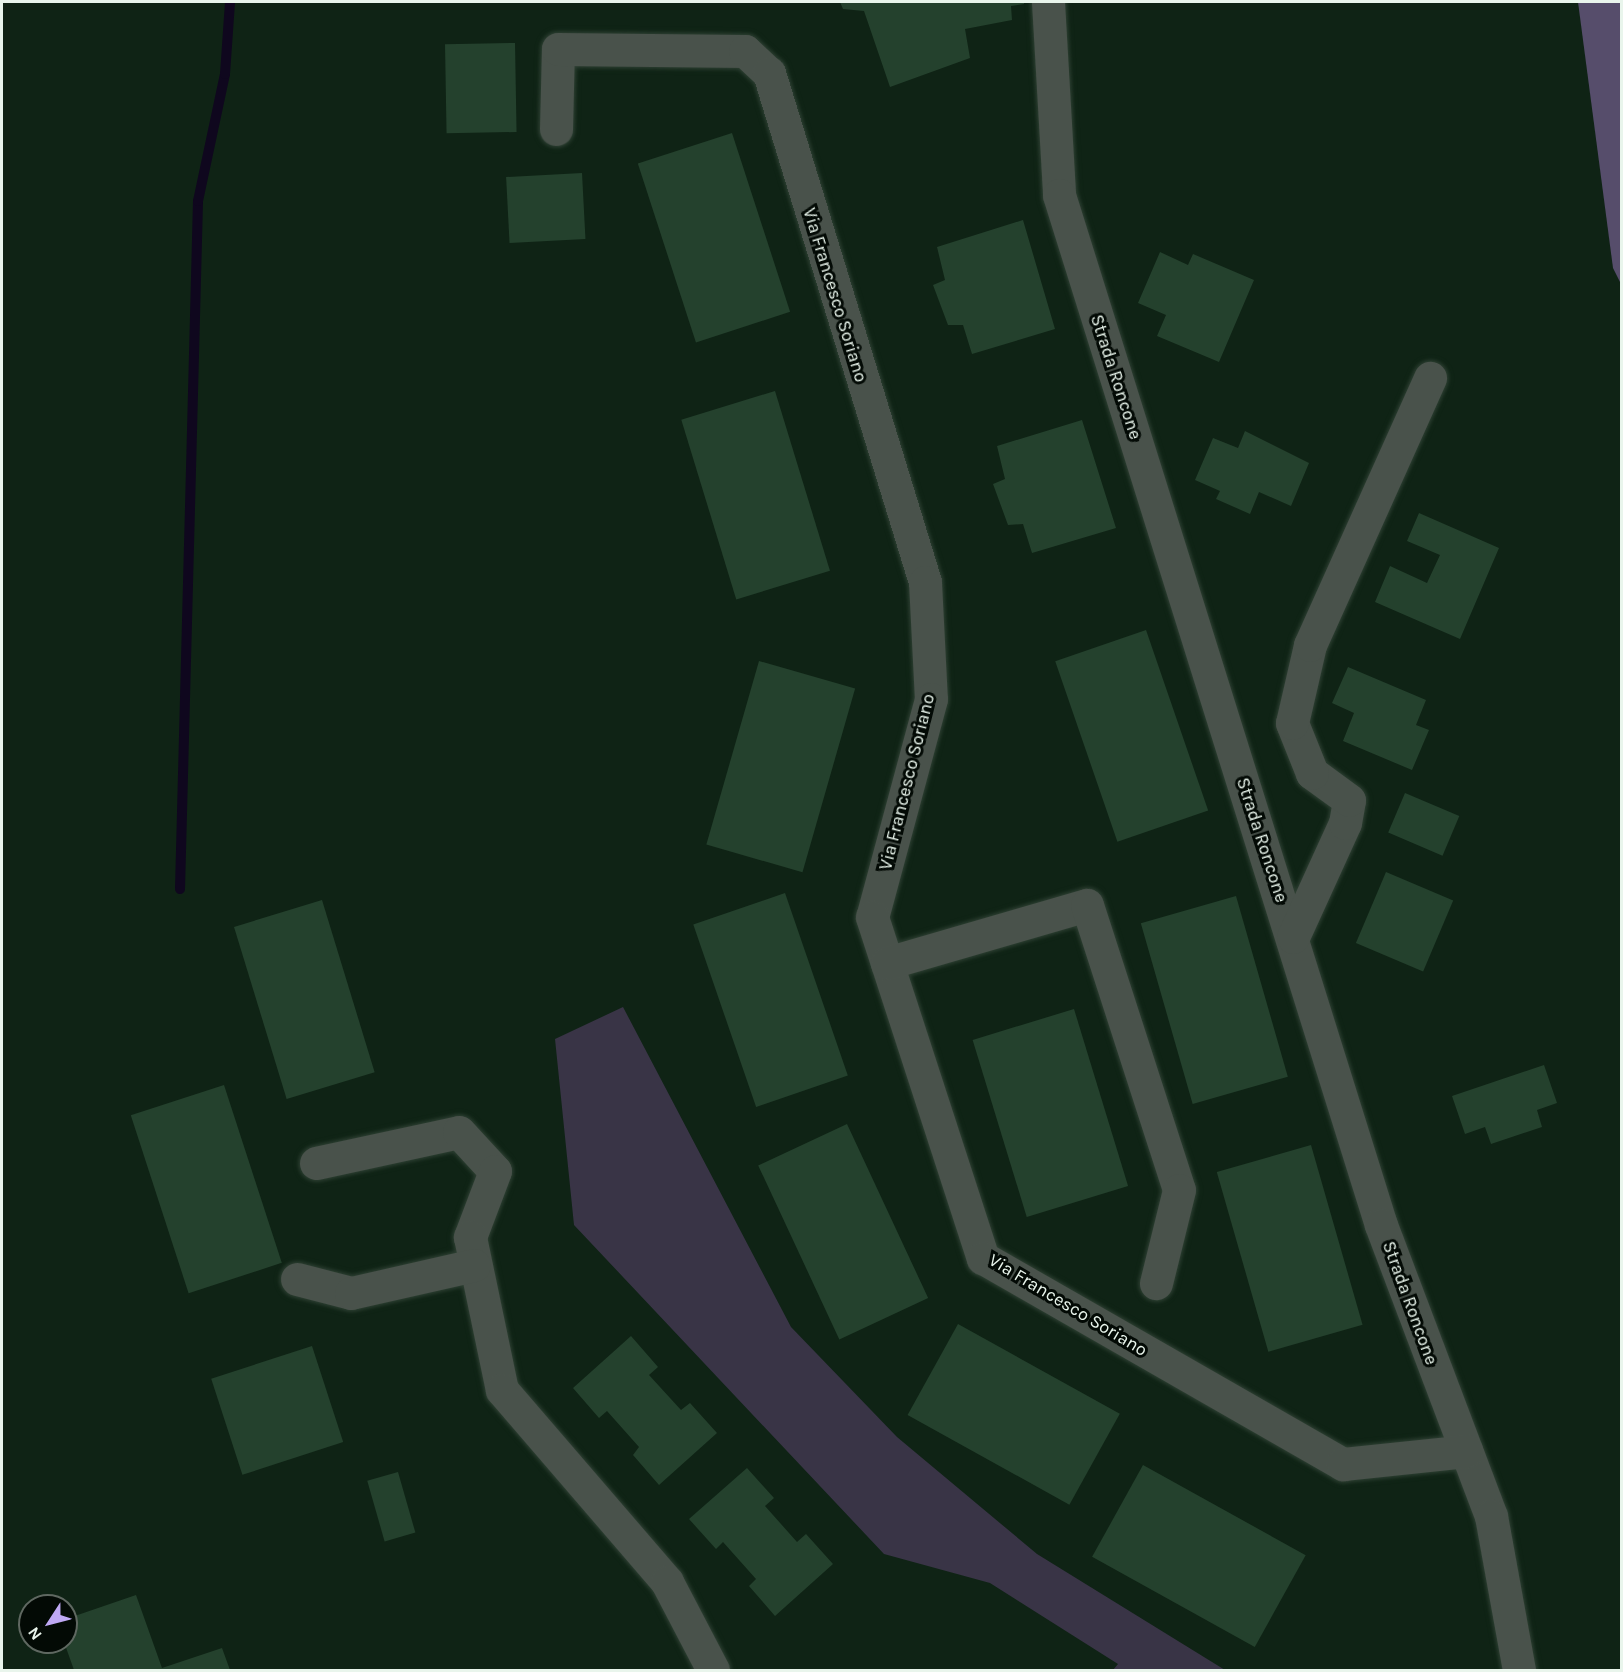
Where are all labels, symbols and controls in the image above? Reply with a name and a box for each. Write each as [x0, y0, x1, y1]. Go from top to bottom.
street label: Via Francesco Soriano [798, 205, 872, 385]
street label: Strada Roncone [1086, 312, 1146, 442]
street label: Via Francesco Soriano [875, 692, 939, 872]
street label: Strada Roncone [1232, 775, 1292, 905]
street label: Strada Roncone [1378, 1238, 1442, 1368]
street label: Via Francesco Soriano [985, 1249, 1151, 1361]
north arrow [18, 1594, 78, 1654]
text: N [24, 1623, 46, 1644]

